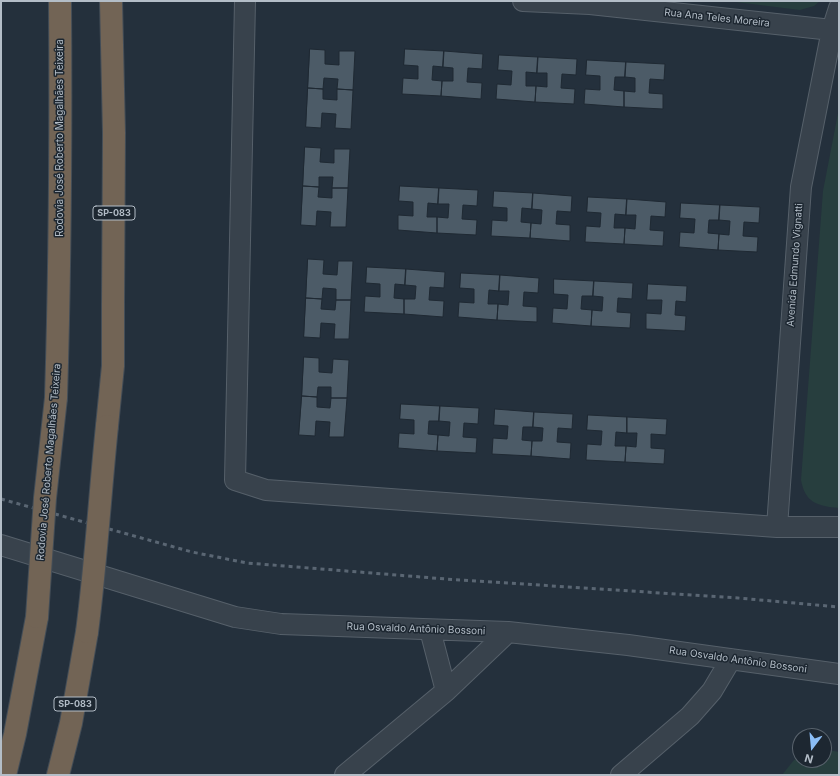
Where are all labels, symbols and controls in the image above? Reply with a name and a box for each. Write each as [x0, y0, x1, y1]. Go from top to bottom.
street label: Rua Ana Teles Moreira [664, 6, 770, 30]
street label: Rodovia José Roberto Magalhães Teixeira [54, 39, 66, 237]
street label: Avenida Edmundo Vignatti [785, 203, 805, 327]
road number: SP-083 [93, 206, 135, 220]
street label: Rodovia José Roberto Magalhães Teixeira [34, 363, 64, 561]
street label: Rua Osvaldo Antônio Bossoni [346, 621, 486, 637]
street label: Rua Osvaldo Antônio Bossoni [668, 644, 808, 676]
road number: SP-083 [54, 697, 96, 711]
north arrow [792, 728, 832, 768]
text: N [803, 751, 815, 766]

